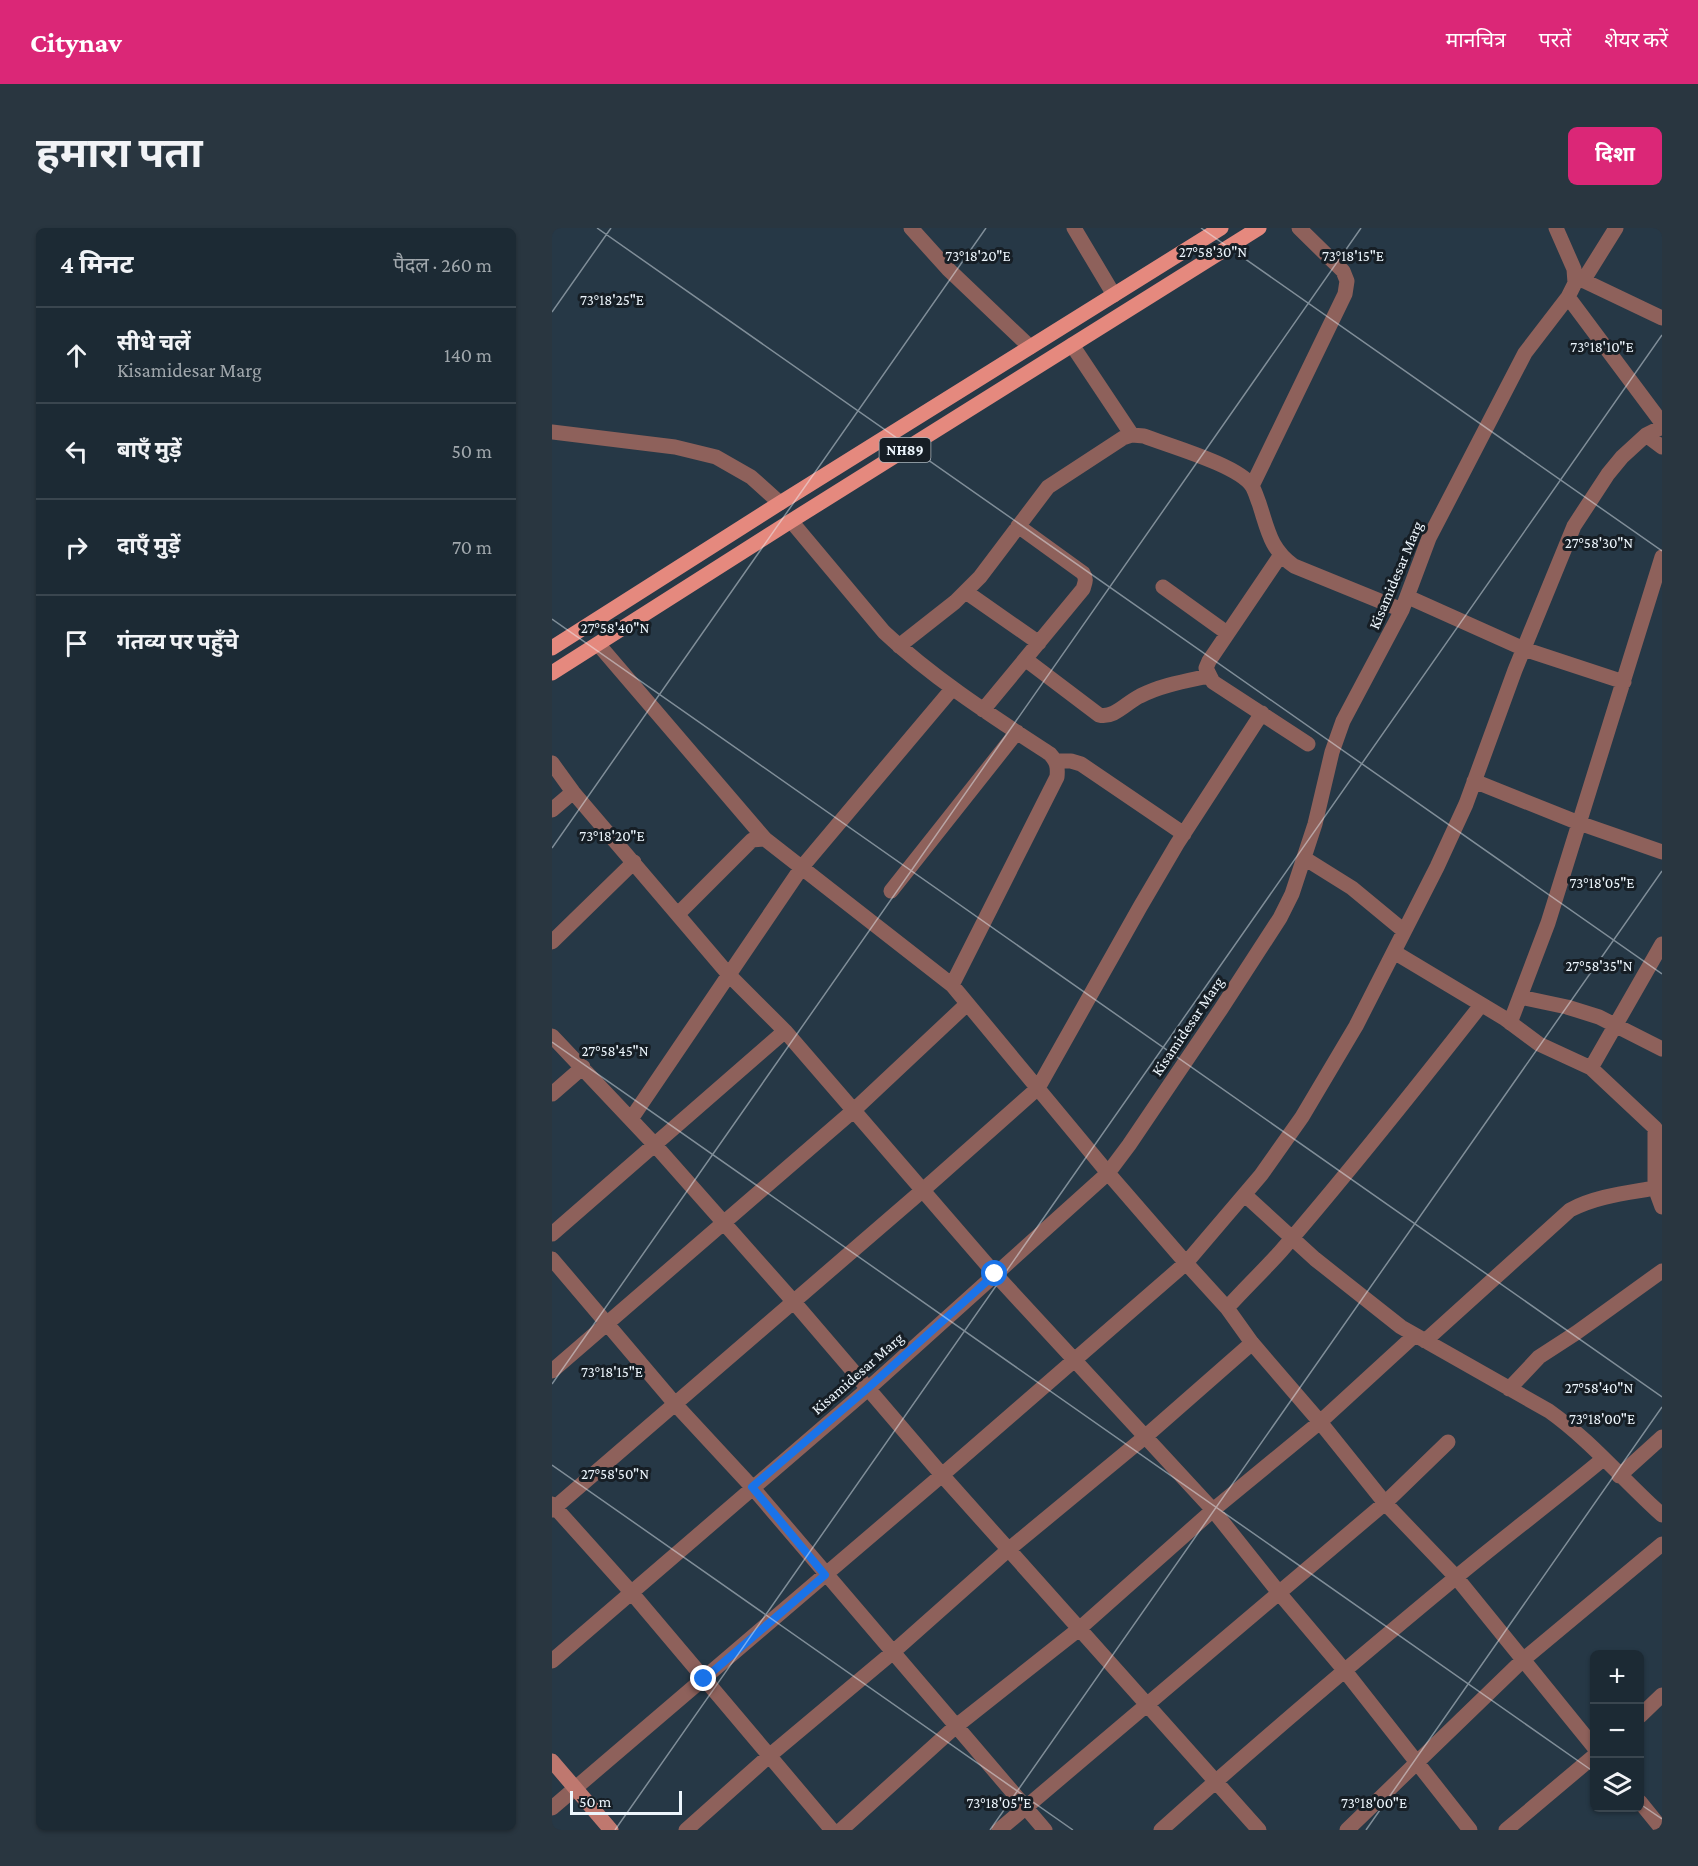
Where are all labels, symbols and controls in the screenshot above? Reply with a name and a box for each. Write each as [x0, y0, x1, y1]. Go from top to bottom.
text: Citynav [30, 27, 122, 58]
text: मानचित्र [1446, 28, 1506, 52]
text: परतें [1539, 28, 1571, 52]
text: शेयर करें [1604, 28, 1668, 52]
button: दिशा [1568, 127, 1662, 185]
text: हमारा पता [36, 129, 203, 176]
text: 27°58'30"N [1179, 244, 1247, 260]
text: 73°18'20"E [945, 248, 1011, 264]
text: 73°18'15"E [1322, 248, 1384, 264]
text: 4 मिनट [60, 250, 134, 279]
text: पैदल · 260 m [393, 254, 492, 276]
text: 73°18'25"E [580, 292, 644, 308]
text: सीधे चलें [117, 330, 191, 355]
icon: ahead [60, 339, 93, 372]
text: 73°18'10"E [1570, 339, 1634, 355]
text: 140 m [444, 344, 492, 366]
text: Kisamidesar Marg [117, 359, 262, 381]
icon: left [60, 435, 93, 468]
text: बाएँ मुड़ें [117, 437, 182, 462]
road number: NH89 [880, 438, 930, 462]
text: 50 m [451, 440, 492, 462]
street label: Kisamidesar Marg [1365, 518, 1427, 632]
icon: right [60, 531, 93, 564]
text: दाएँ मुड़ें [117, 533, 180, 558]
text: 27°58'30"N [1565, 535, 1633, 551]
text: 70 m [452, 536, 492, 558]
text: 27°58'40"N [581, 620, 649, 636]
icon: arrive [60, 627, 93, 660]
text: गंतव्य पर पहुँचे [117, 629, 239, 654]
text: 73°18'20"E [579, 828, 645, 844]
text: 73°18'05"E [1570, 875, 1634, 891]
text: 27°58'35"N [1565, 958, 1633, 974]
street label: Kisamidesar Marg [1148, 973, 1228, 1080]
text: 27°58'45"N [581, 1043, 649, 1059]
route start [981, 1260, 1007, 1286]
street label: Kisamidesar Marg [808, 1329, 907, 1419]
text: 73°18'15"E [581, 1364, 643, 1380]
text: 27°58'40"N [1565, 1380, 1633, 1396]
text: 73°18'00"E [1569, 1411, 1635, 1427]
text: 27°58'50"N [581, 1466, 649, 1482]
map controls [1590, 1650, 1644, 1812]
button: + [1590, 1650, 1644, 1704]
route end [690, 1665, 716, 1691]
button: − [1590, 1704, 1644, 1758]
button: layers [1590, 1758, 1644, 1812]
scale bar [570, 1788, 682, 1816]
text: 50 m [579, 1793, 611, 1810]
text: 73°18'05"E [967, 1795, 1031, 1811]
text: 73°18'00"E [1341, 1795, 1407, 1811]

